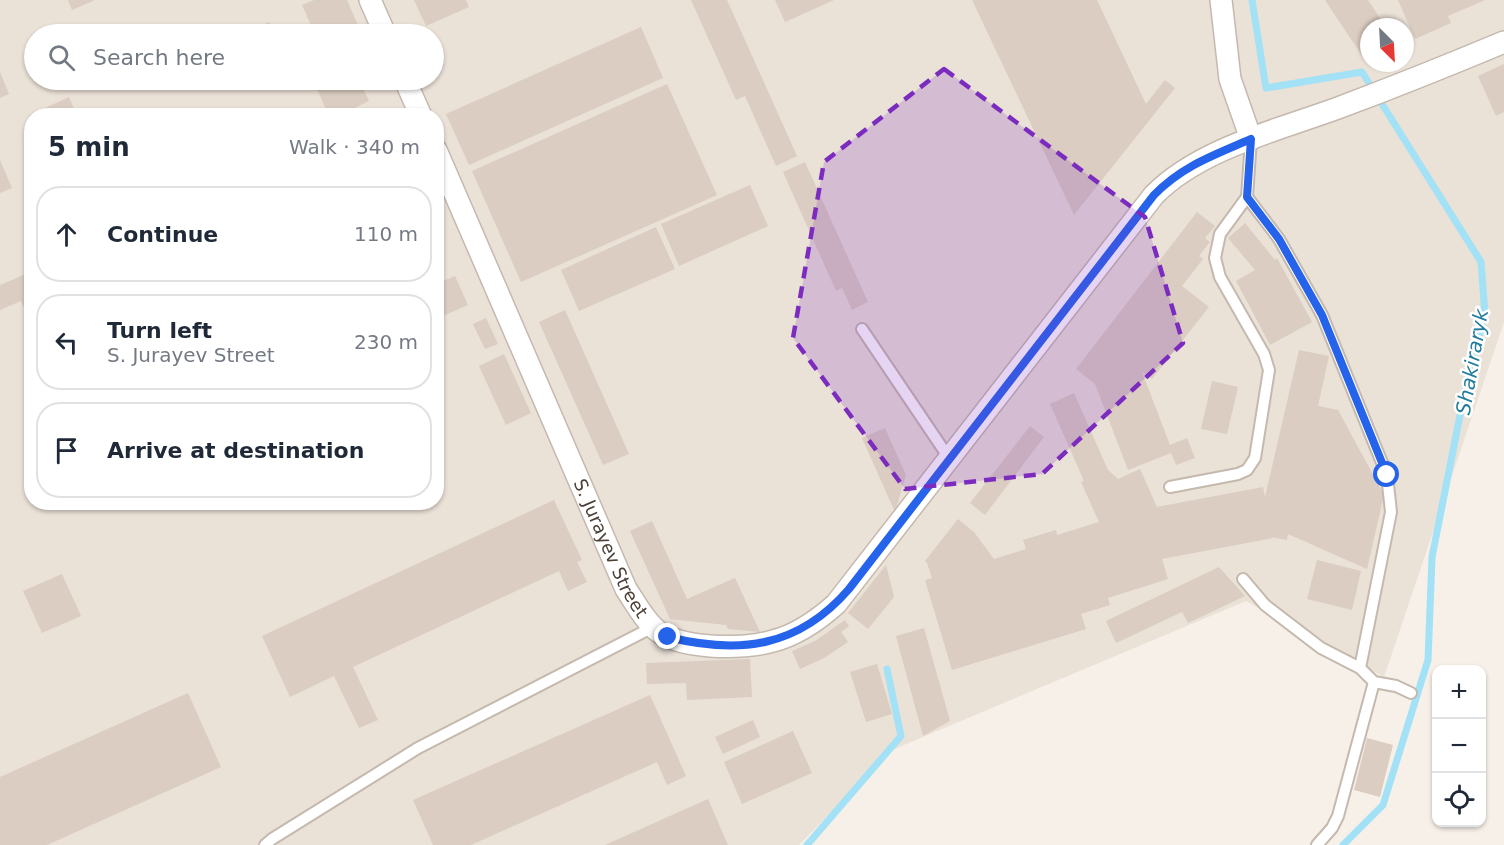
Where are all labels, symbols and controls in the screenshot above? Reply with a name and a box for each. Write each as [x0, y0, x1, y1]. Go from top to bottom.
north arrow [1360, 18, 1414, 72]
search box [24, 24, 444, 90]
icon: search [45, 41, 78, 74]
text: Search here [93, 45, 225, 70]
text: 5 min [48, 132, 130, 162]
text: Walk · 340 m [289, 135, 420, 159]
icon: ahead [50, 218, 83, 251]
text: Continue [107, 222, 218, 247]
text: 110 m [354, 222, 418, 246]
water label: Shakiraryk [1451, 306, 1493, 417]
text: Turn left [107, 318, 212, 343]
icon: left [50, 326, 83, 359]
text: 230 m [354, 330, 418, 354]
text: S. Jurayev Street [107, 343, 275, 367]
icon: arrive [50, 434, 83, 467]
text: Arrive at destination [107, 438, 364, 463]
route start [1373, 461, 1399, 487]
street label: S. Jurayev Street [570, 476, 653, 622]
route end [654, 623, 680, 649]
map controls [1432, 665, 1486, 827]
button: + [1432, 665, 1486, 719]
button: − [1432, 719, 1486, 773]
button: locate [1432, 773, 1486, 827]

